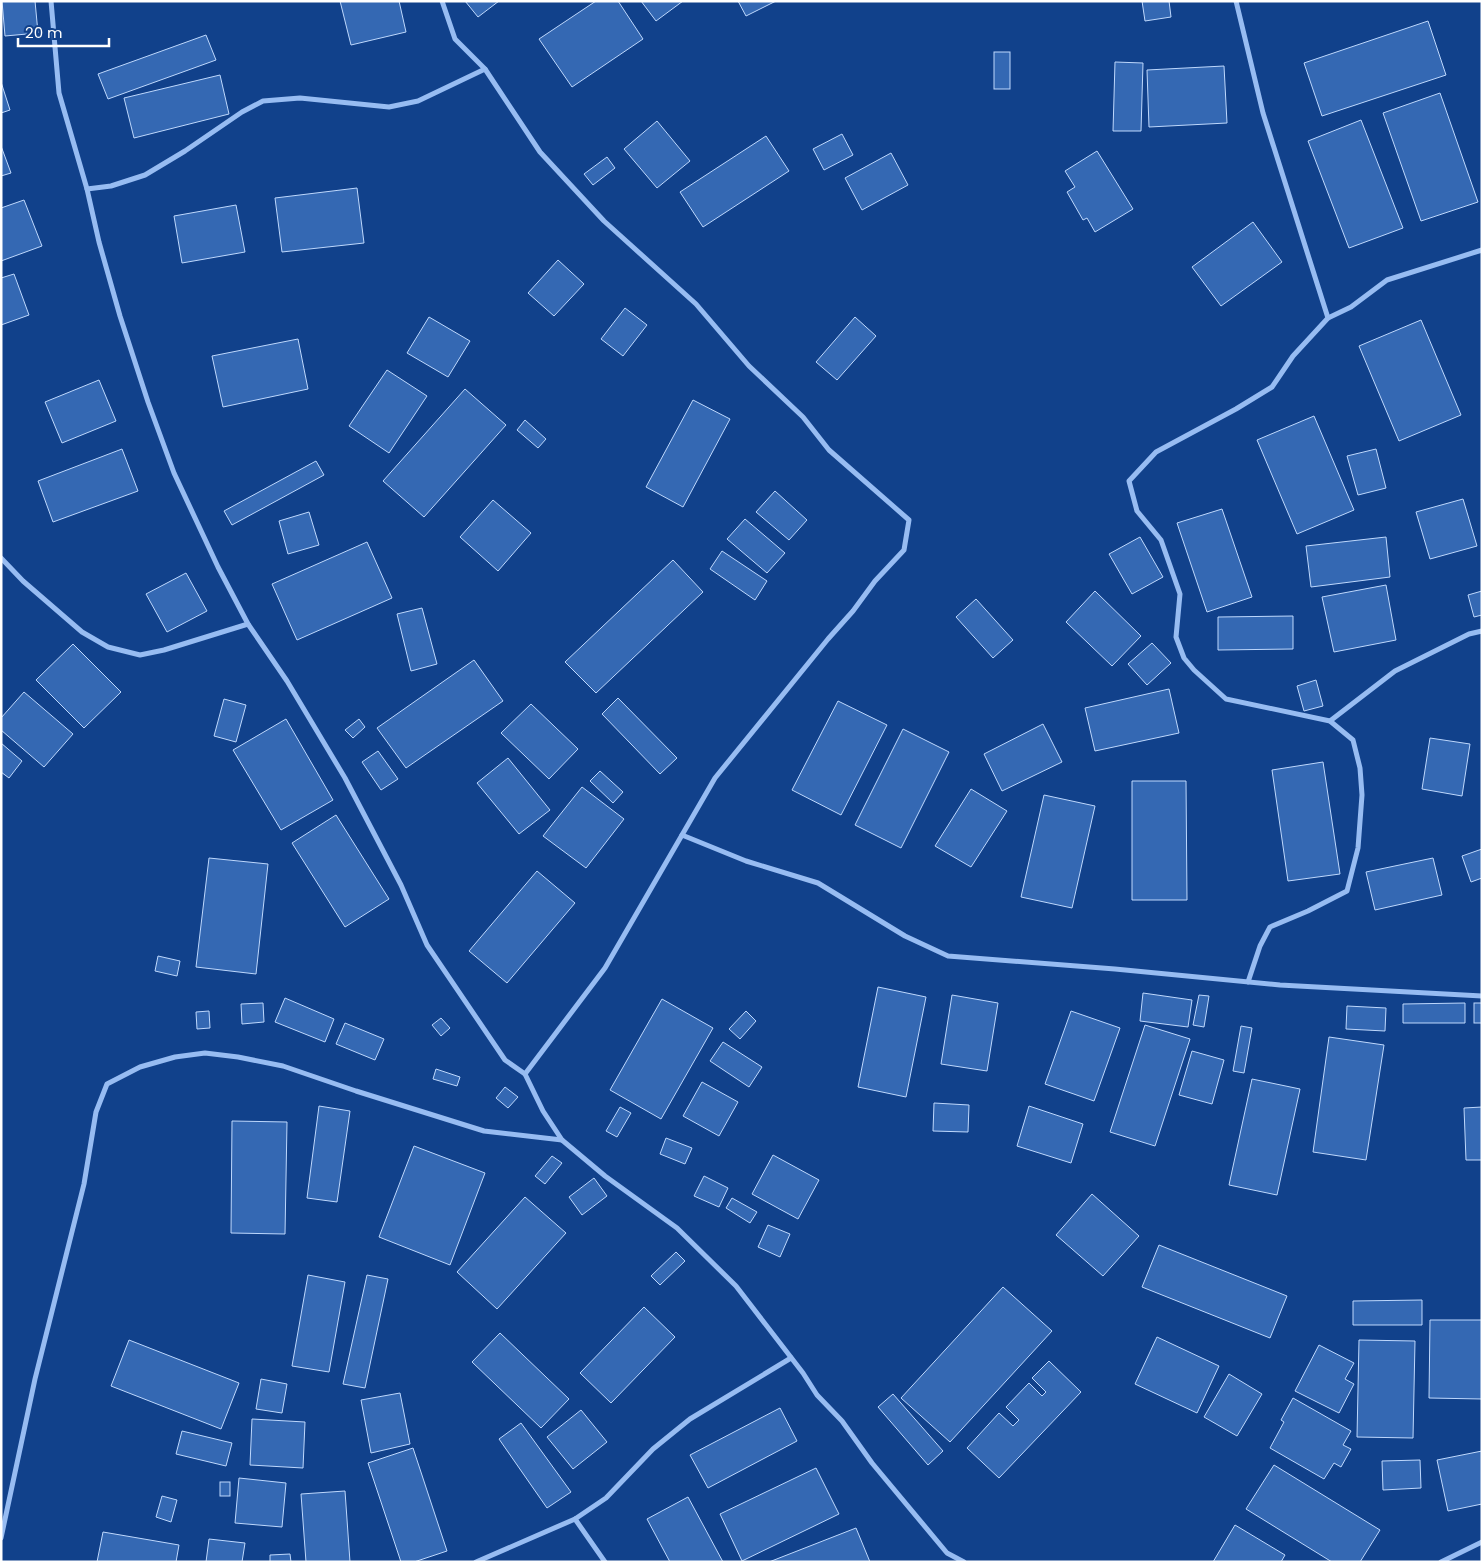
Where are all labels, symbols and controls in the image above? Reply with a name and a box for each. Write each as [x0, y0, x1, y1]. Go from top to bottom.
scale bar [18, 15, 109, 47]
text: 20 m [25, 22, 63, 43]

